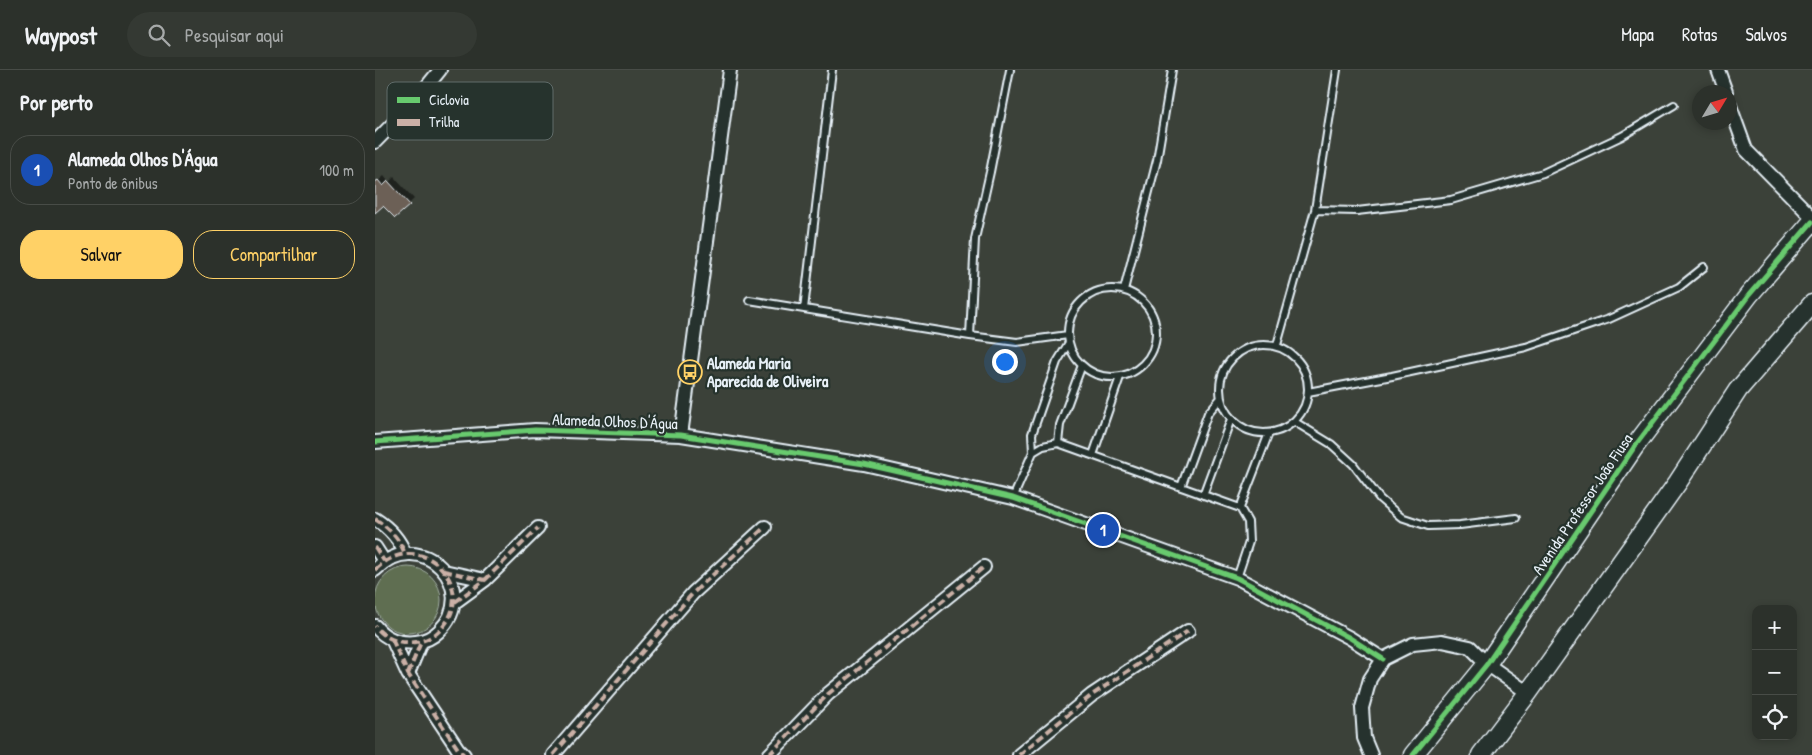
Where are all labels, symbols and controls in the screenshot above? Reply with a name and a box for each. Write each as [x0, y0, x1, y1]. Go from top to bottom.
search box [127, 12, 477, 57]
text: Waypost [25, 19, 97, 51]
icon: search [145, 21, 173, 49]
text: Pesquisar aqui [185, 22, 284, 48]
text: Mapa [1621, 22, 1654, 47]
text: Rotas [1682, 22, 1718, 47]
text: Salvos [1746, 22, 1787, 47]
legend [387, 82, 553, 140]
north arrow [1692, 85, 1737, 130]
text: Por perto [20, 88, 93, 117]
text: Ciclovia [429, 90, 469, 109]
text: Trilha [429, 112, 460, 131]
text: Alameda Olhos D'Água [68, 146, 217, 172]
text: 1 [34, 159, 40, 181]
text: 100 m [319, 159, 354, 181]
text: Ponto de ônibus [68, 172, 158, 194]
button: Salvar [20, 230, 183, 279]
button: Compartilhar [193, 230, 355, 279]
your location [992, 349, 1018, 375]
place label: Alameda Maria Aparecida de Oliveira [707, 352, 829, 393]
bus stop icon: Alameda Maria Aparecida de Oliveira [677, 359, 703, 385]
street label: Alameda Olhos D'Água [552, 408, 678, 434]
street label: Avenida Professor João Fiusa [1527, 429, 1637, 579]
pin: 1 [1087, 511, 1119, 549]
map controls [1752, 605, 1797, 740]
button: + [1752, 605, 1797, 650]
button: − [1752, 650, 1797, 695]
button: locate [1752, 695, 1797, 740]

